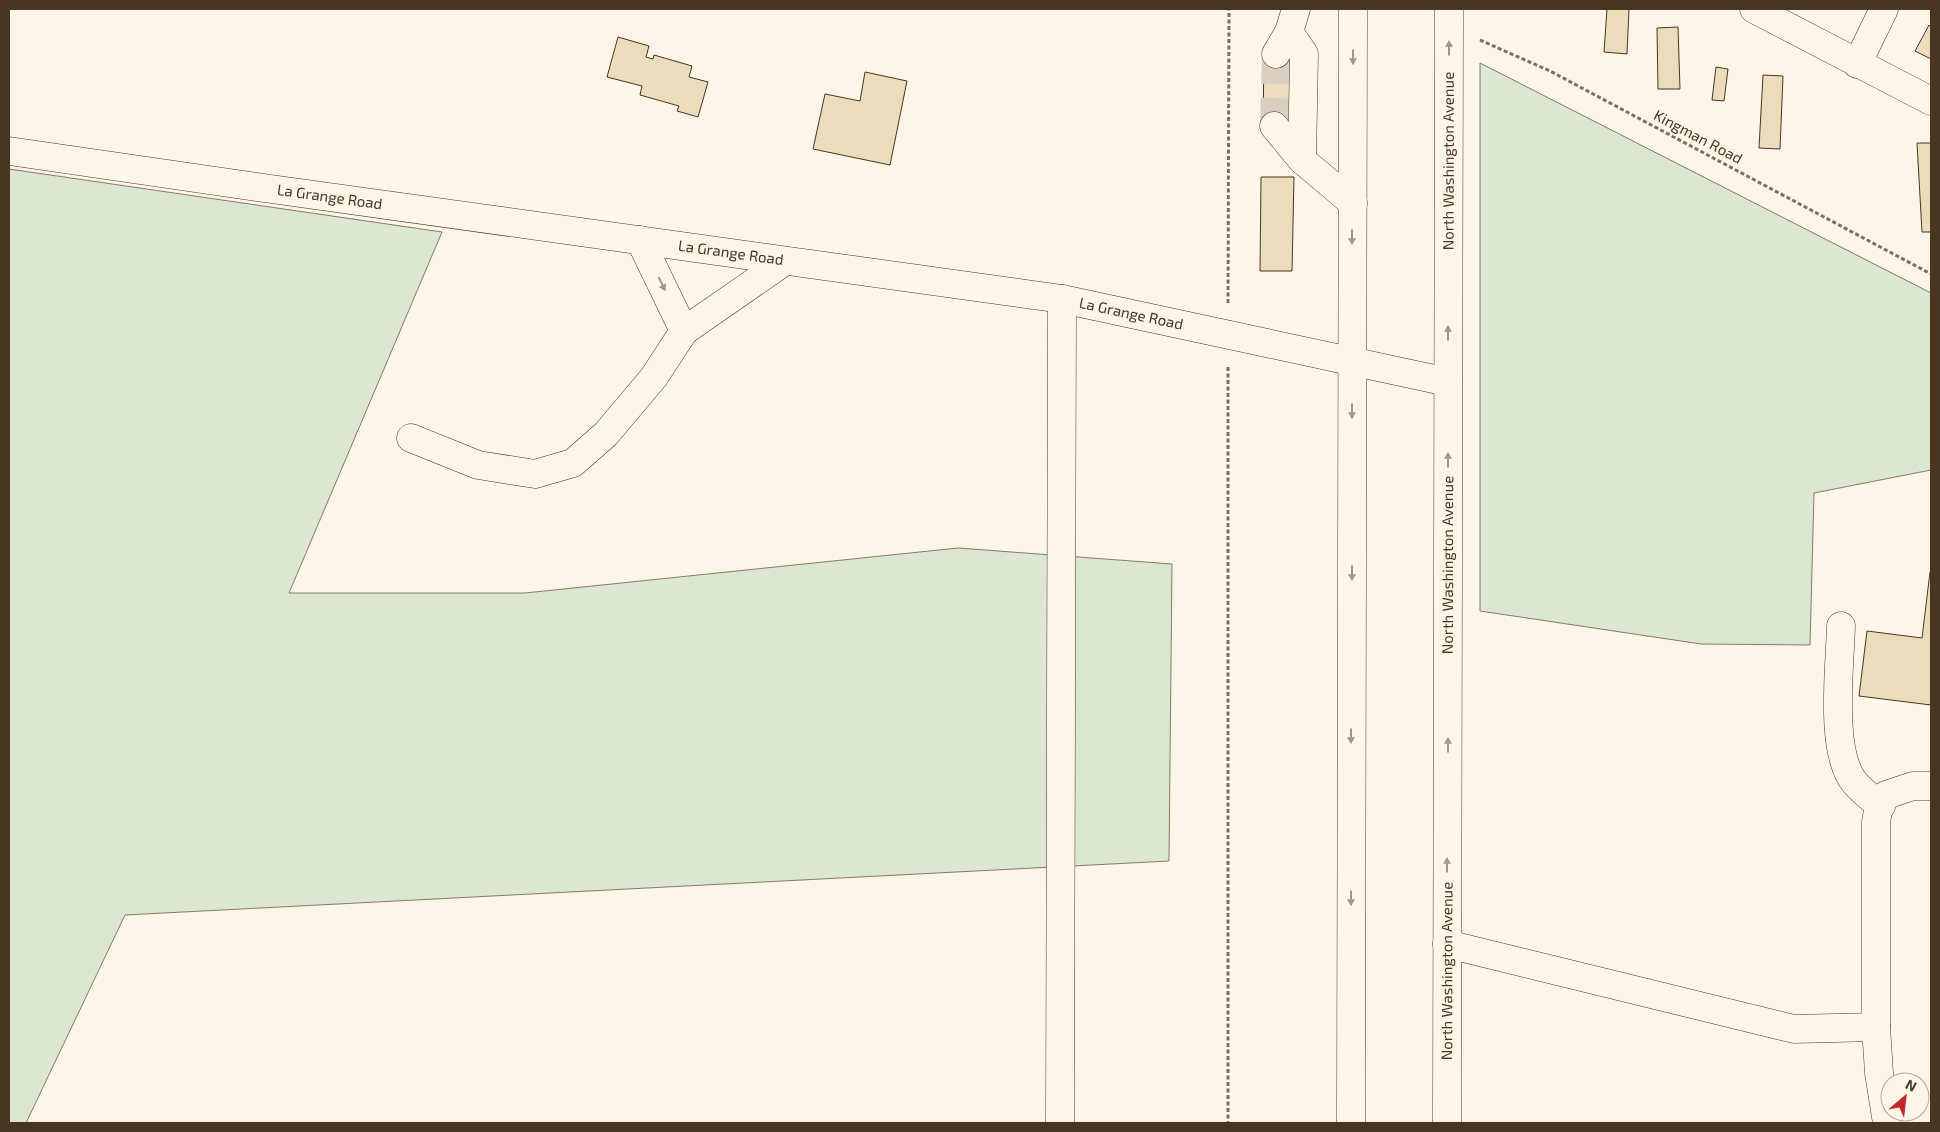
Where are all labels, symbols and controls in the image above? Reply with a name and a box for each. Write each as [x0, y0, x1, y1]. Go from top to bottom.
one-way arrow [1445, 40, 1453, 56]
one-way arrow [1349, 50, 1357, 66]
street label: North Washington Avenue [1439, 72, 1457, 250]
street label: Kingman Road [1651, 105, 1746, 167]
street label: La Grange Road [276, 180, 384, 212]
one-way arrow [1348, 230, 1356, 246]
street label: La Grange Road [677, 236, 785, 268]
one-way arrow [658, 277, 666, 291]
street label: La Grange Road [1078, 293, 1185, 333]
one-way arrow [1444, 325, 1452, 341]
one-way arrow [1348, 403, 1356, 419]
one-way arrow [1444, 451, 1452, 467]
street label: North Washington Avenue [1438, 476, 1456, 654]
one-way arrow [1348, 565, 1356, 581]
one-way arrow [1347, 728, 1355, 744]
one-way arrow [1444, 736, 1452, 752]
one-way arrow [1443, 856, 1451, 872]
street label: North Washington Avenue [1437, 882, 1455, 1060]
one-way arrow [1347, 890, 1355, 906]
north arrow [1880, 1072, 1930, 1122]
text: N [1903, 1075, 1920, 1095]

